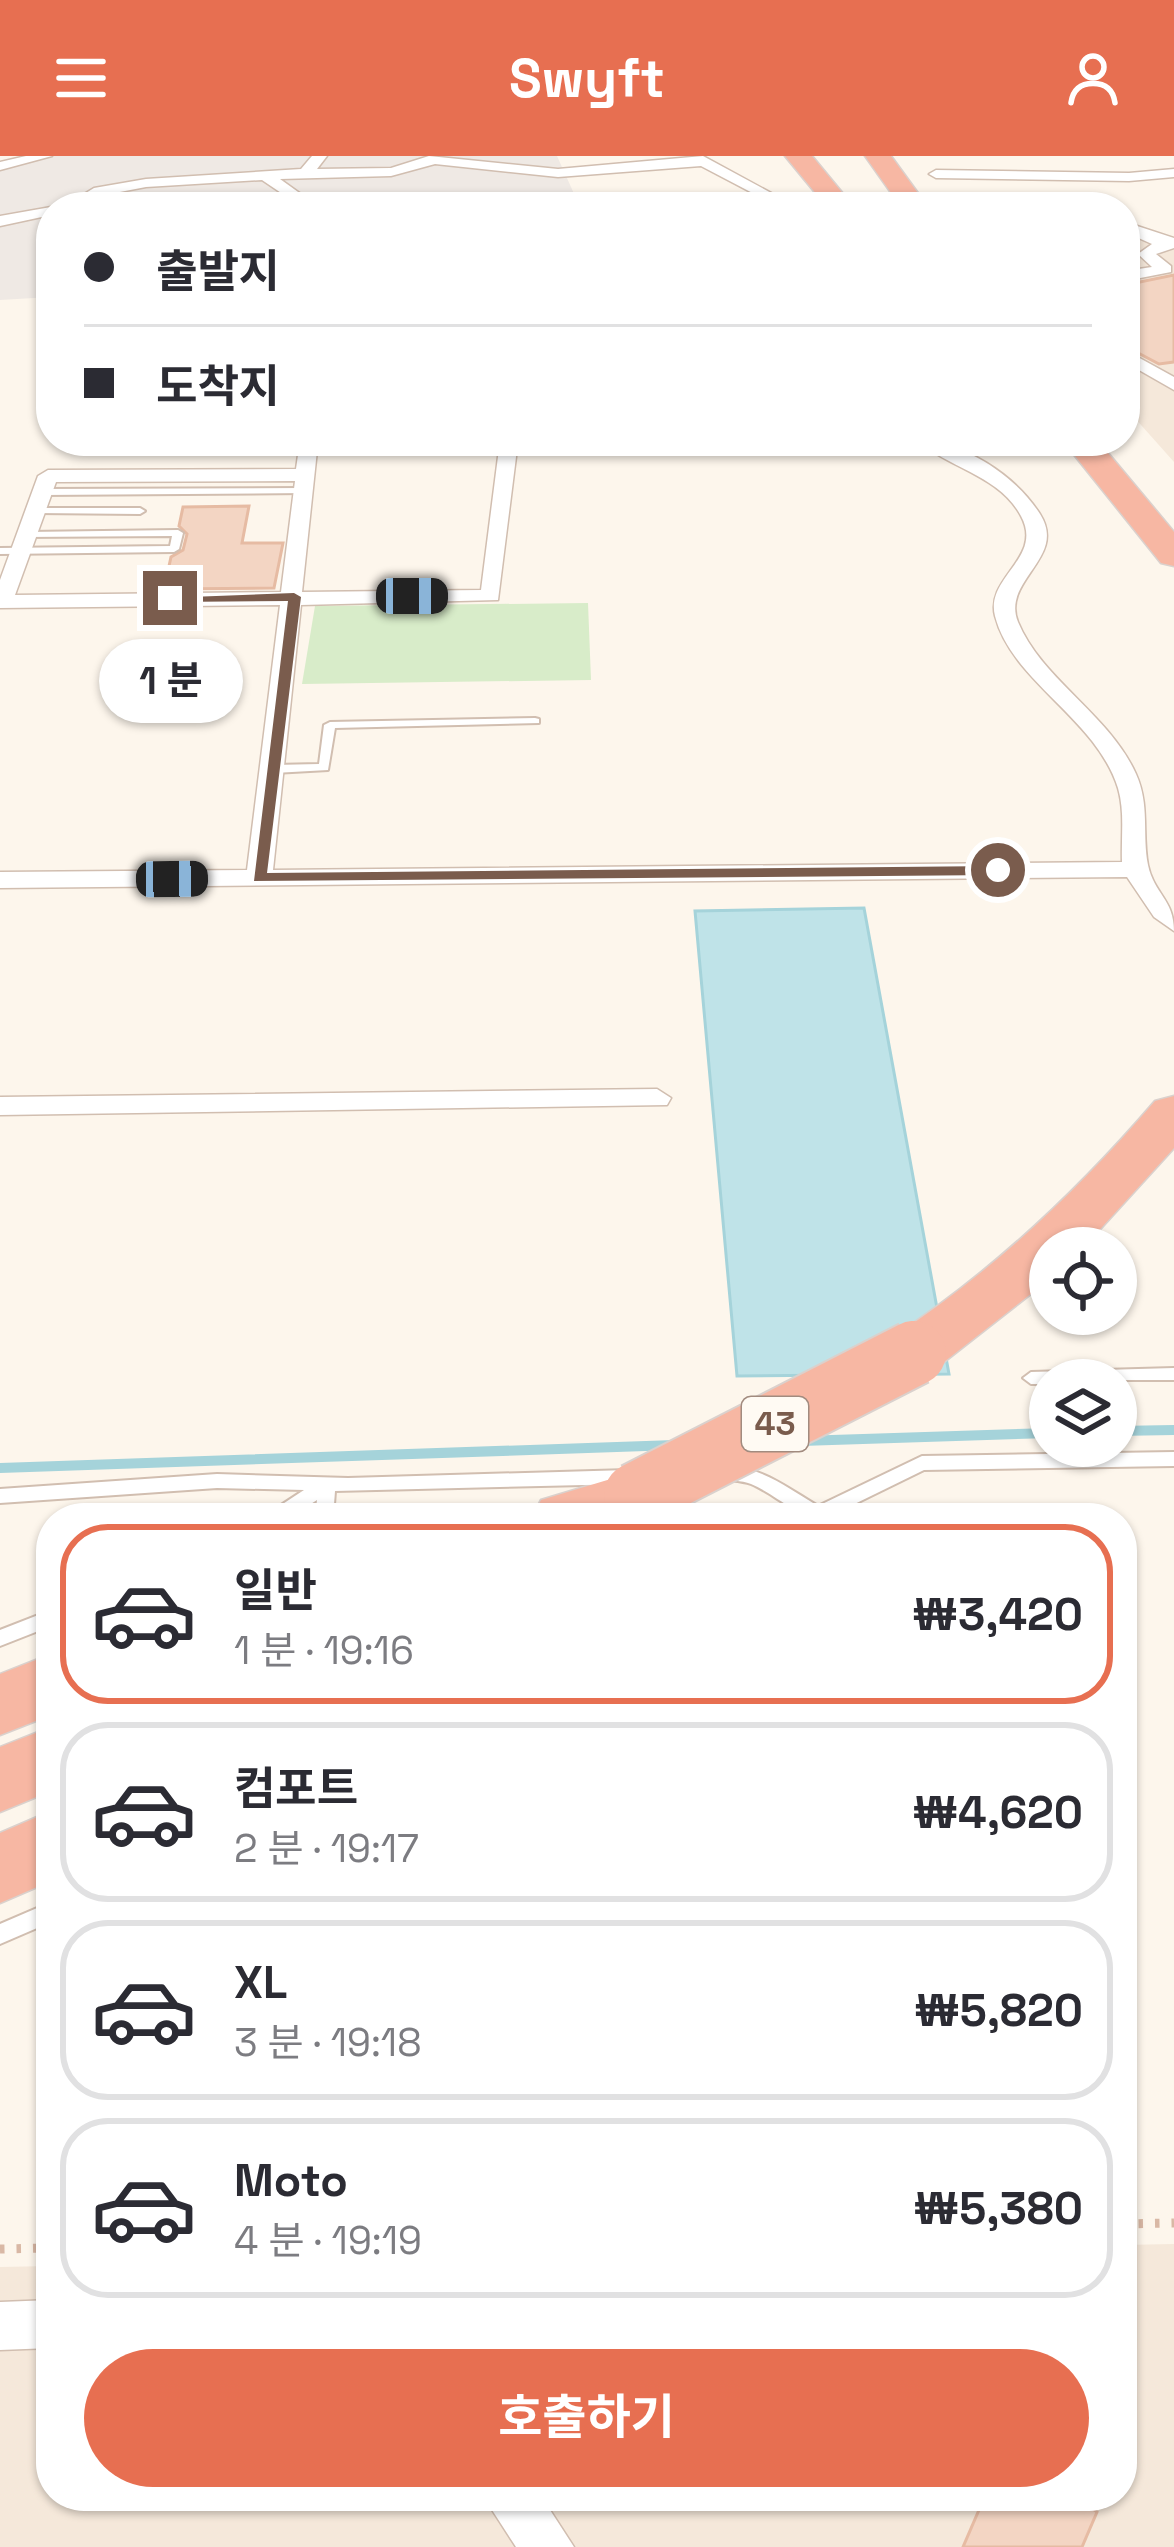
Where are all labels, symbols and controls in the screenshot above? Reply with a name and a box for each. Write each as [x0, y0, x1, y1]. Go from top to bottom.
text: Swyft [509, 44, 665, 113]
icon: menu [48, 45, 114, 111]
icon: person [1060, 45, 1126, 111]
text: 출발지 [156, 243, 280, 300]
text: 도착지 [156, 358, 280, 415]
route end [143, 571, 197, 625]
car [376, 578, 448, 614]
callout: 1 분 [98, 640, 242, 724]
text: 1 분 [139, 656, 203, 705]
route start [971, 843, 1025, 897]
car [136, 860, 208, 898]
map controls [1029, 1227, 1137, 1467]
button: locate [1029, 1227, 1137, 1335]
button: layers [1029, 1359, 1137, 1467]
road number: 43 [742, 1397, 808, 1451]
icon: car [90, 1560, 198, 1668]
text: 일반 [234, 1562, 317, 1619]
text: ₩3,420 [912, 1586, 1083, 1643]
text: 1 분 · 19:16 [234, 1626, 414, 1675]
icon: car [90, 1758, 198, 1866]
text: 컴포트 [234, 1760, 358, 1817]
text: ₩4,620 [912, 1784, 1083, 1841]
text: 2 분 · 19:17 [234, 1824, 419, 1873]
text: XL [234, 1954, 287, 2011]
icon: car [90, 1956, 198, 2064]
text: ₩5,820 [914, 1982, 1083, 2039]
text: 3 분 · 19:18 [234, 2018, 421, 2067]
text: Moto [234, 2152, 348, 2209]
icon: car [90, 2154, 198, 2262]
text: ₩5,380 [913, 2180, 1083, 2237]
text: 4 분 · 19:19 [234, 2216, 422, 2265]
button: 호출하기 [84, 2349, 1089, 2487]

